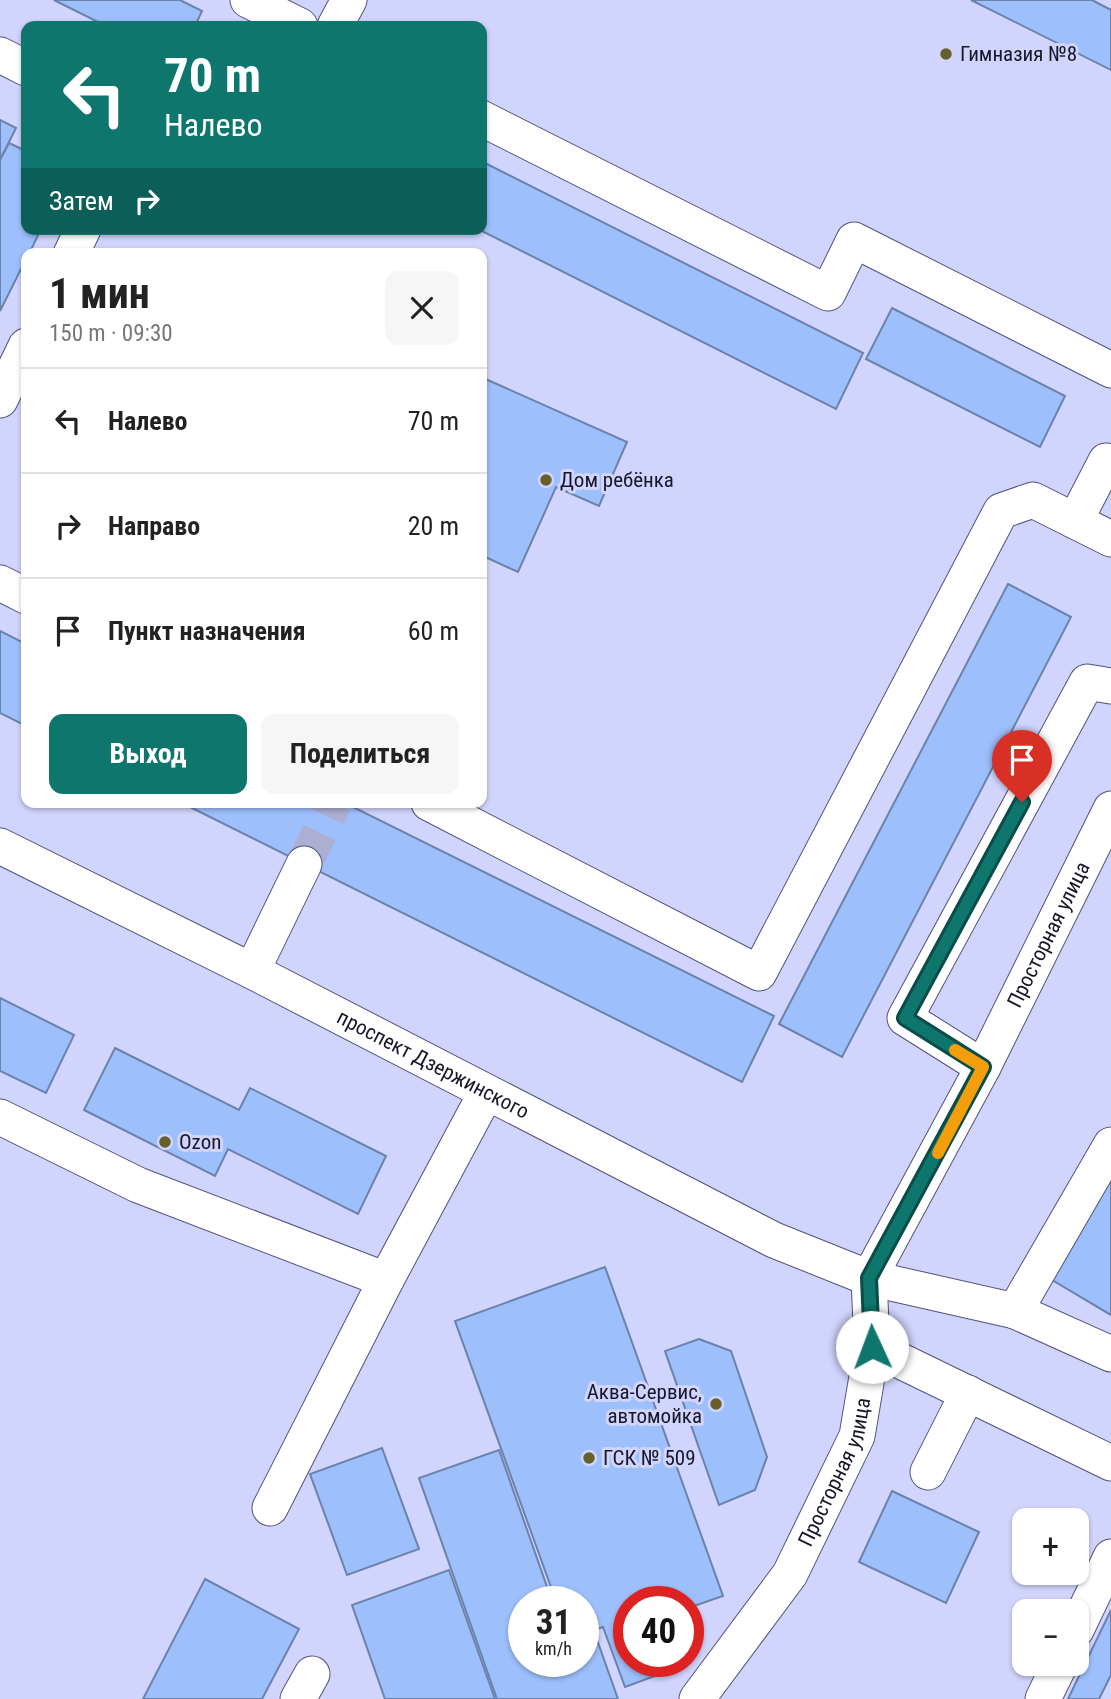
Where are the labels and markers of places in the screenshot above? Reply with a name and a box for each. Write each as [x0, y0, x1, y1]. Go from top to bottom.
place label: Гимназия №8 [960, 42, 1077, 66]
marker: Гимназия №8 [938, 46, 954, 62]
place label: Дом ребёнка [560, 468, 674, 492]
marker: Дом ребёнка [538, 472, 554, 488]
pin [992, 730, 1052, 802]
place label: Ozon [179, 1130, 221, 1154]
marker: Ozon [157, 1134, 173, 1150]
place label: Аква-Сервис, автомойка [587, 1380, 702, 1428]
marker: Аква-Сервис, автомойка [708, 1396, 724, 1412]
place label: ГСК № 509 [603, 1446, 696, 1470]
marker: ГСК № 509 [581, 1450, 597, 1466]

